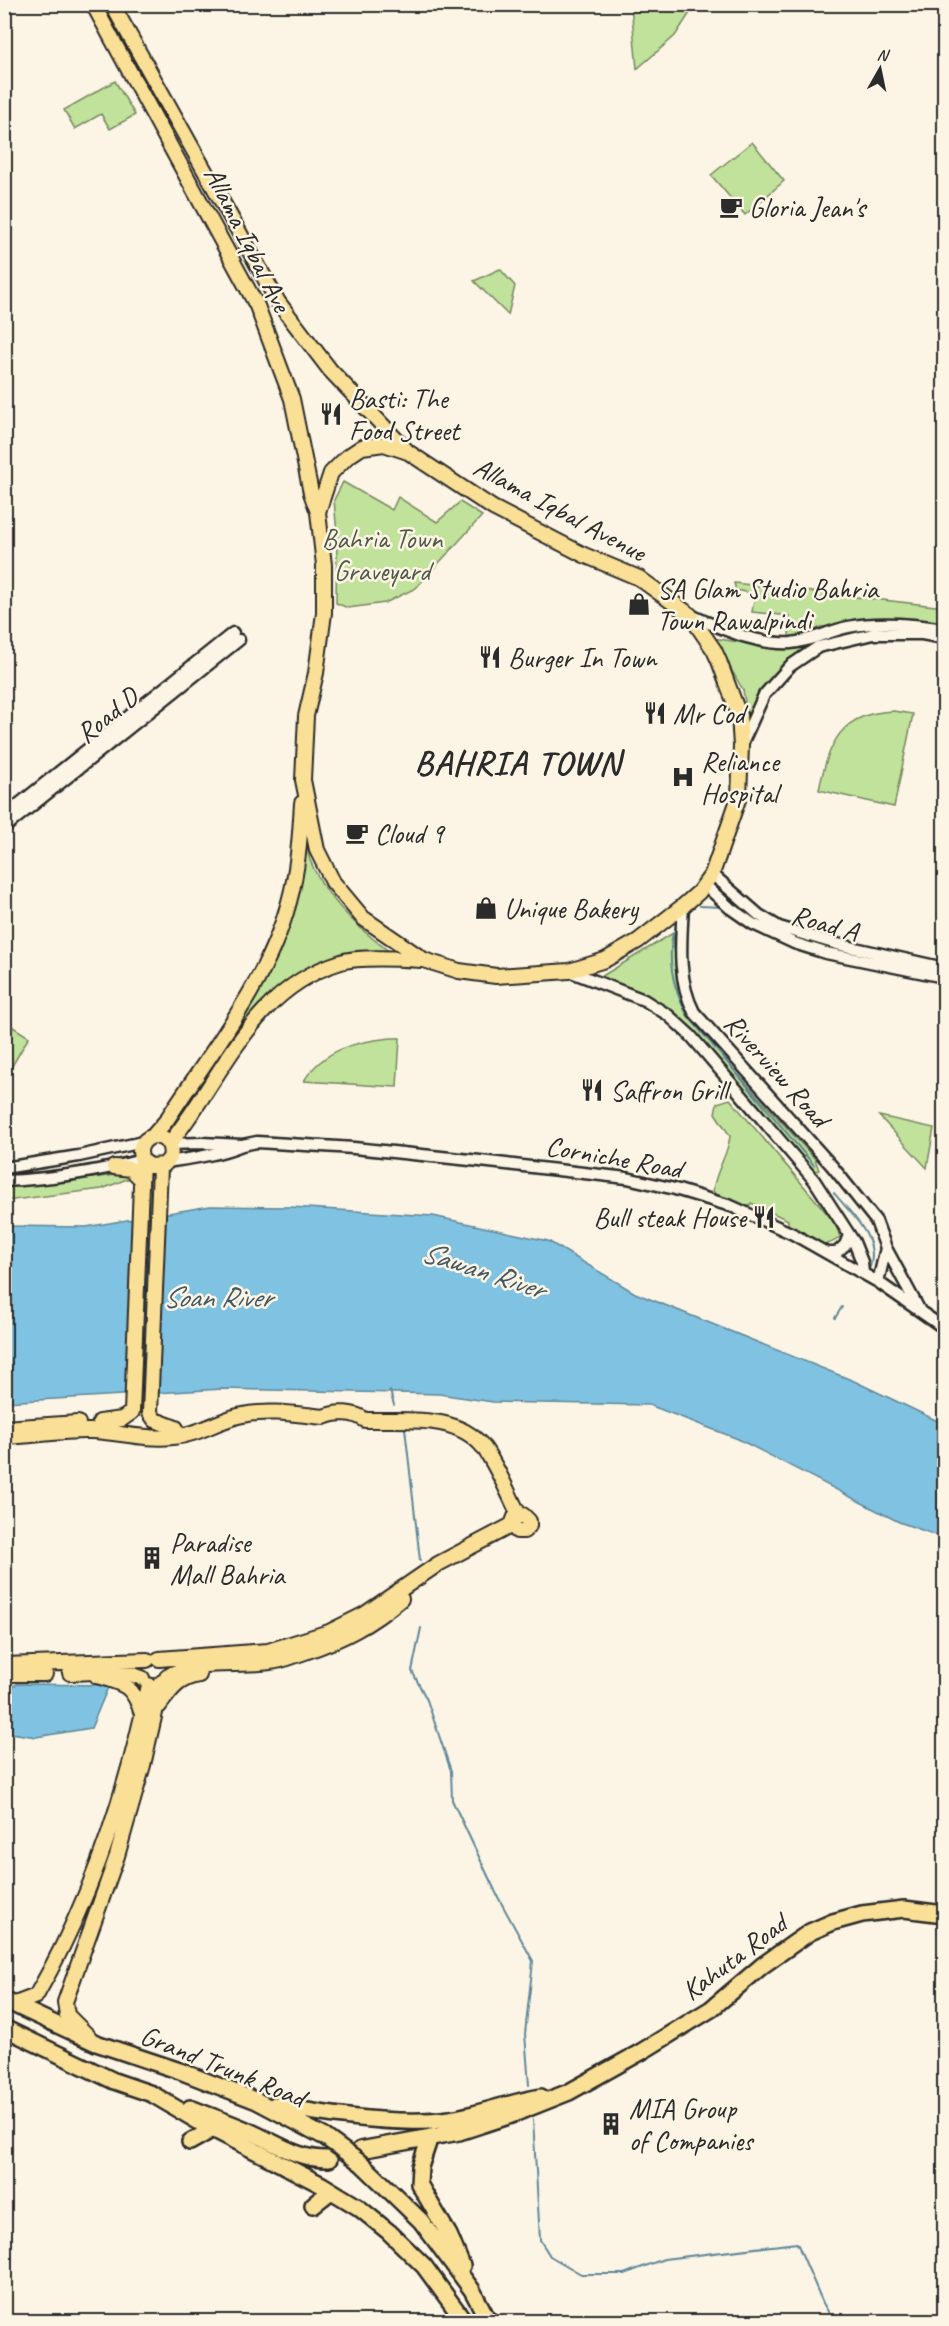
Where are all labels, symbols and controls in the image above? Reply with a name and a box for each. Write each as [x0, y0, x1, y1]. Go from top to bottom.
north arrow [850, 39, 910, 99]
text: N [876, 45, 892, 66]
street label: Allama Iqbal Ave [196, 161, 300, 319]
place label: Gloria Jean's [749, 190, 868, 225]
cafe icon: Gloria Jean's [718, 194, 744, 220]
place label: Basti: The Food Street [349, 381, 462, 448]
restaurant icon: Basti: The Food Street [318, 401, 344, 427]
street label: Allama Iqbal Avenue [468, 449, 654, 570]
park label: Bahria Town Graveyard [322, 521, 444, 588]
place label: SA Glam Studio Bahria Town Rawalpindi [657, 571, 880, 638]
shop icon: SA Glam Studio Bahria Town Rawalpindi [626, 591, 652, 617]
place label: Burger In Town [508, 640, 658, 675]
restaurant icon: Burger In Town [477, 644, 503, 670]
street label: Road D [69, 678, 147, 751]
place label: Mr Cod [673, 696, 748, 731]
restaurant icon: Mr Cod [642, 700, 668, 726]
district label: BAHRIA TOWN [415, 741, 626, 784]
place label: Reliance Hospital [701, 744, 783, 811]
hospital icon: Reliance Hospital [670, 764, 696, 790]
place label: Cloud 9 [375, 816, 446, 851]
cafe icon: Cloud 9 [344, 820, 370, 846]
place label: Unique Bakery [504, 891, 640, 926]
shop icon: Unique Bakery [473, 895, 499, 921]
street label: Road A [788, 897, 864, 950]
street label: Riverview Road [717, 1006, 840, 1137]
place label: Saffron Grill [610, 1073, 733, 1108]
restaurant icon: Saffron Grill [579, 1077, 605, 1103]
street label: Corniche Road [543, 1128, 689, 1187]
place label: Bull steak House [594, 1200, 748, 1235]
restaurant icon: Bull steak House [751, 1204, 777, 1230]
water label: Sawan River [417, 1232, 554, 1309]
water label: Soan River [163, 1278, 277, 1316]
place label: Paradise Mall Bahria [170, 1525, 286, 1592]
building icon: Paradise Mall Bahria [139, 1545, 165, 1571]
street label: Kahuta Road [674, 1904, 797, 2008]
street label: Grand Trunk Road [136, 2017, 314, 2116]
place label: MIA Group of Companies [629, 2091, 755, 2158]
building icon: MIA Group of Companies [598, 2111, 624, 2137]

